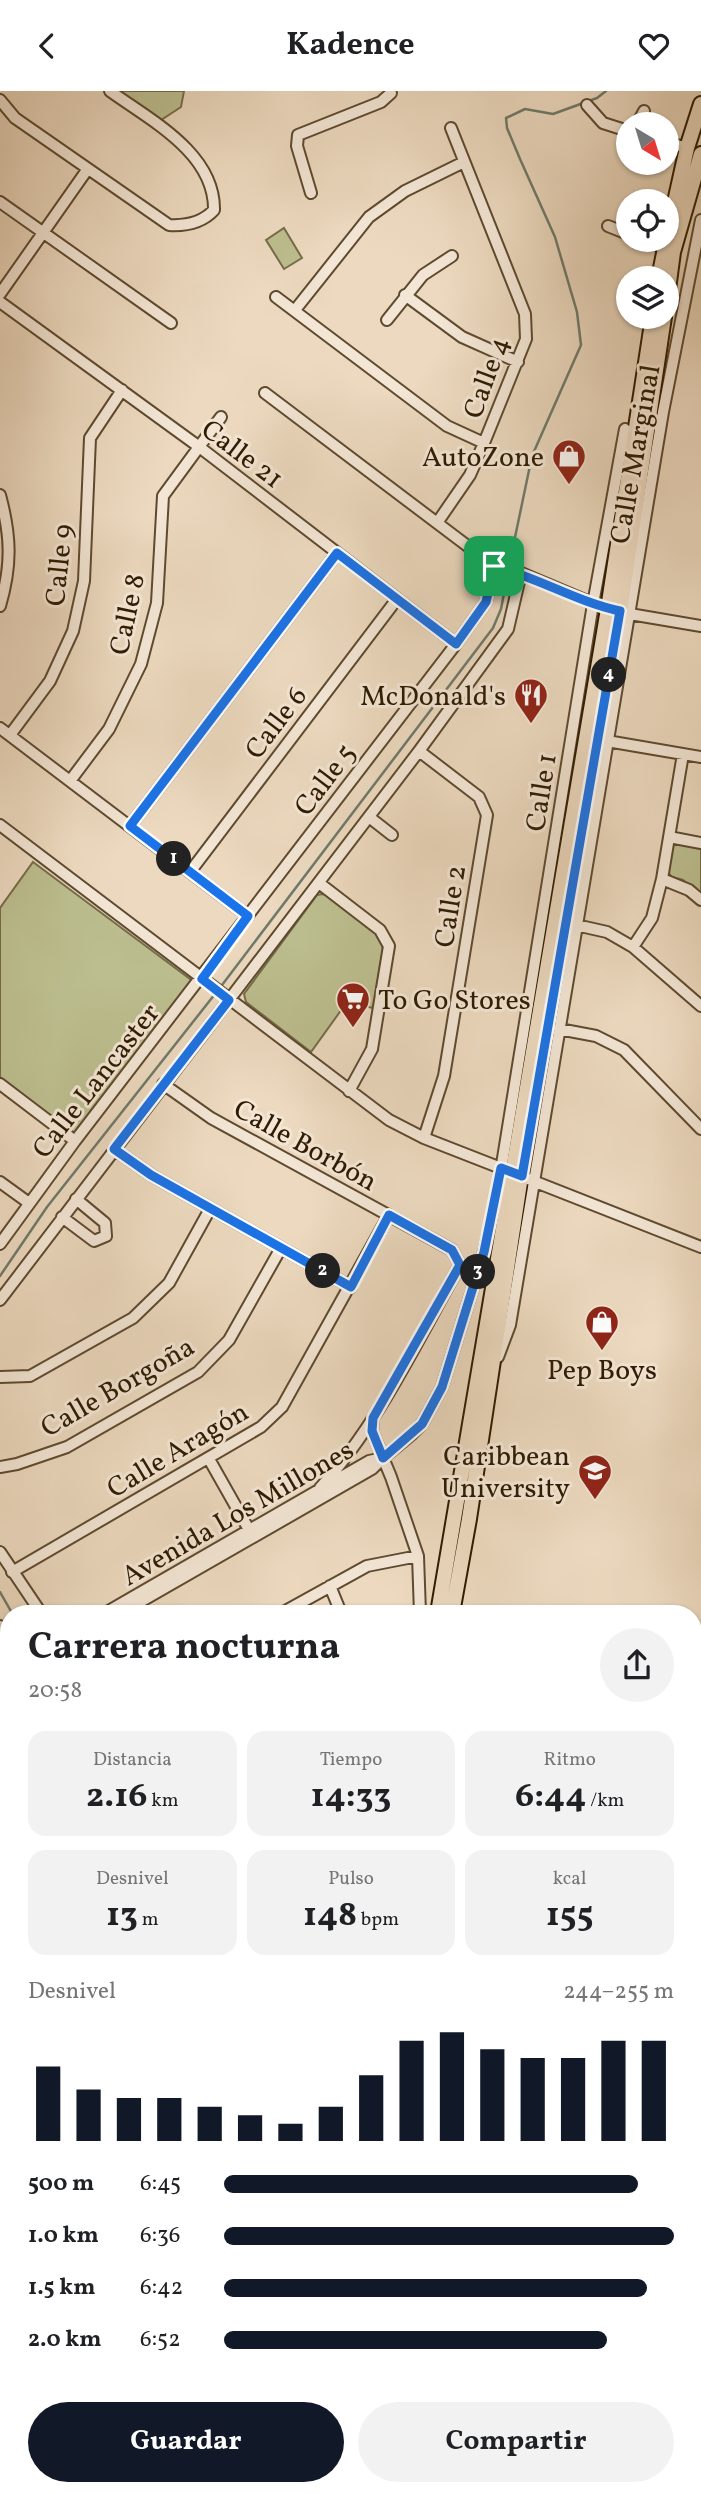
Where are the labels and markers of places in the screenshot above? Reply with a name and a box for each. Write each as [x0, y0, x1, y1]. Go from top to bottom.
shop icon: AutoZone [550, 437, 588, 486]
place label: AutoZone [422, 439, 544, 478]
pin [464, 536, 524, 596]
pin: 4 [592, 657, 626, 693]
restaurant icon: McDonald's [512, 676, 550, 725]
place label: McDonald's [360, 678, 506, 717]
pin: 1 [156, 841, 192, 877]
supermarket icon: To Go Stores [334, 980, 372, 1029]
place label: To Go Stores [378, 982, 531, 1021]
pin: 2 [306, 1253, 340, 1289]
pin: 3 [461, 1255, 496, 1289]
shop icon: Pep Boys [583, 1303, 621, 1352]
place label: Pep Boys [547, 1352, 657, 1391]
place label: Caribbean University [441, 1438, 570, 1509]
school or university icon: Caribbean University [576, 1452, 614, 1501]

